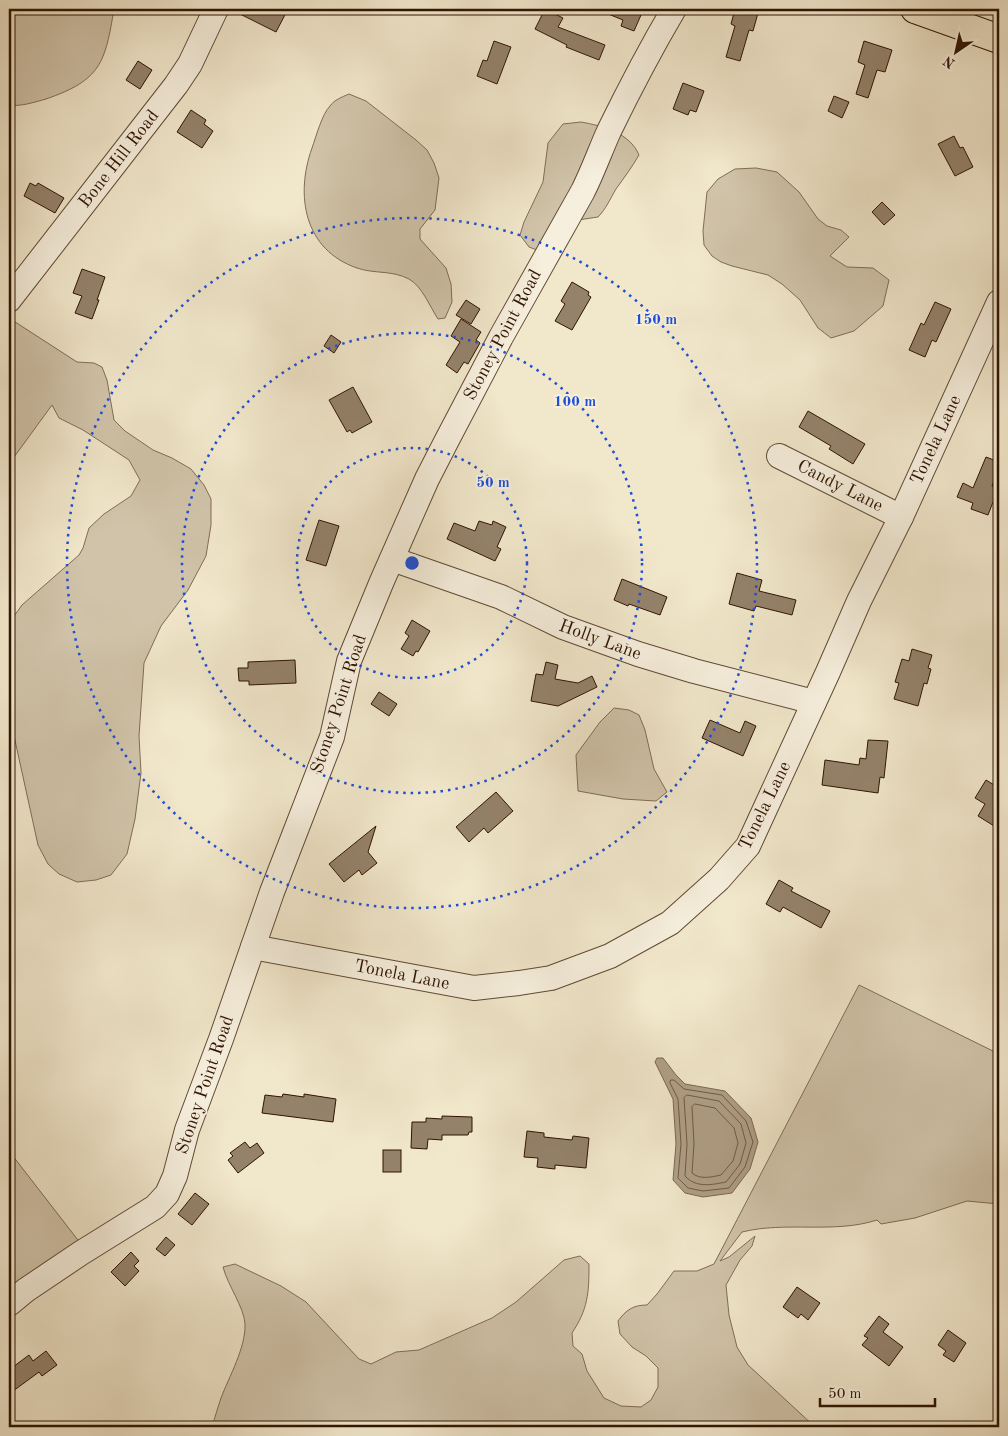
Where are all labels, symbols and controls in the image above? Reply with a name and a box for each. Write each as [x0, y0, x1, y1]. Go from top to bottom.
north arrow [930, 28, 980, 78]
text: N [941, 53, 958, 71]
street label: Bone Hill Road [75, 107, 163, 211]
street label: Stoney Point Road [461, 267, 545, 403]
text: 150 m [635, 313, 677, 328]
street label: Tonela Lane [907, 393, 965, 487]
text: 100 m [554, 395, 596, 410]
street label: Candy Lane [794, 457, 886, 515]
text: 50 m [476, 476, 510, 491]
centre of rings [403, 554, 421, 572]
street label: Holly Lane [556, 617, 644, 663]
street label: Stoney Point Road [308, 632, 370, 776]
street label: Tonela Lane [736, 759, 794, 853]
street label: Tonela Lane [353, 957, 451, 993]
street label: Stoney Point Road [173, 1013, 237, 1157]
scale bar [820, 1376, 936, 1408]
text: 50 m [828, 1387, 862, 1402]

